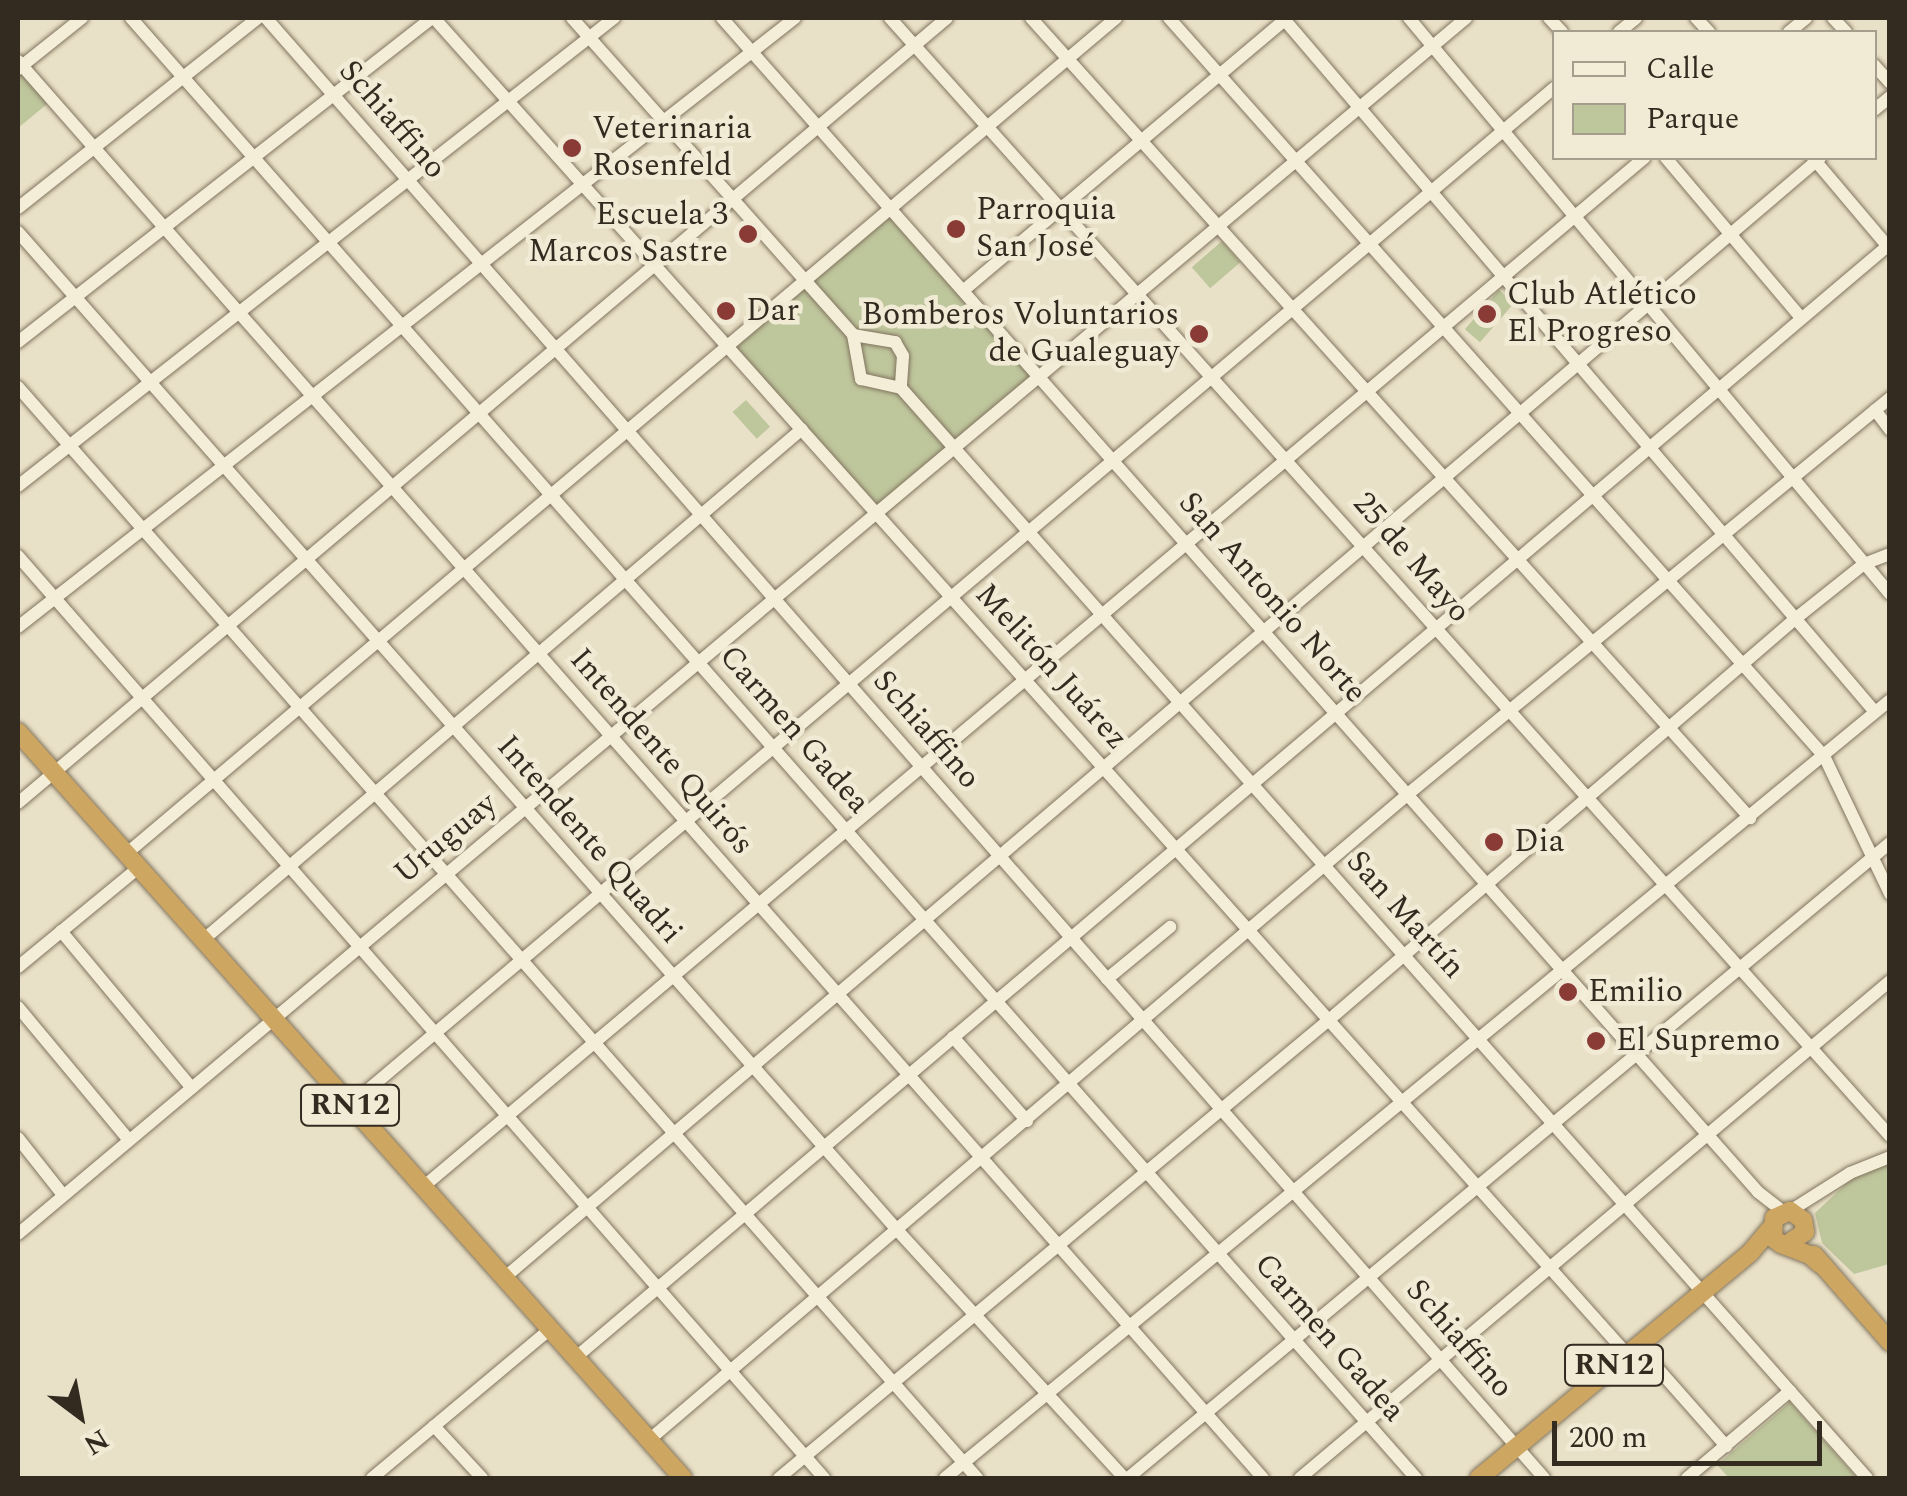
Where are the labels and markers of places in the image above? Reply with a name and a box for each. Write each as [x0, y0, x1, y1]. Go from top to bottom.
place label: Veterinaria Rosenfeld [592, 111, 752, 186]
marker: Veterinaria Rosenfeld [561, 137, 583, 159]
place label: Parroquia San José [976, 192, 1116, 267]
place label: Escuela 3 Marcos Sastre [528, 197, 728, 272]
marker: Parroquia San José [945, 218, 967, 240]
marker: Escuela 3 Marcos Sastre [737, 223, 759, 245]
place label: Club Atlético El Progreso [1507, 277, 1697, 352]
place label: Dar [746, 292, 799, 330]
place label: Bomberos Voluntarios de Gualeguay [862, 297, 1179, 372]
marker: Dar [715, 300, 737, 322]
marker: Club Atlético El Progreso [1476, 303, 1498, 325]
marker: Bomberos Voluntarios de Gualeguay [1188, 323, 1210, 345]
place label: Dia [1514, 823, 1564, 861]
marker: Dia [1483, 831, 1505, 853]
place label: Emilio [1588, 973, 1683, 1011]
marker: Emilio [1557, 981, 1579, 1003]
place label: El Supremo [1616, 1022, 1780, 1060]
marker: El Supremo [1585, 1030, 1607, 1052]

